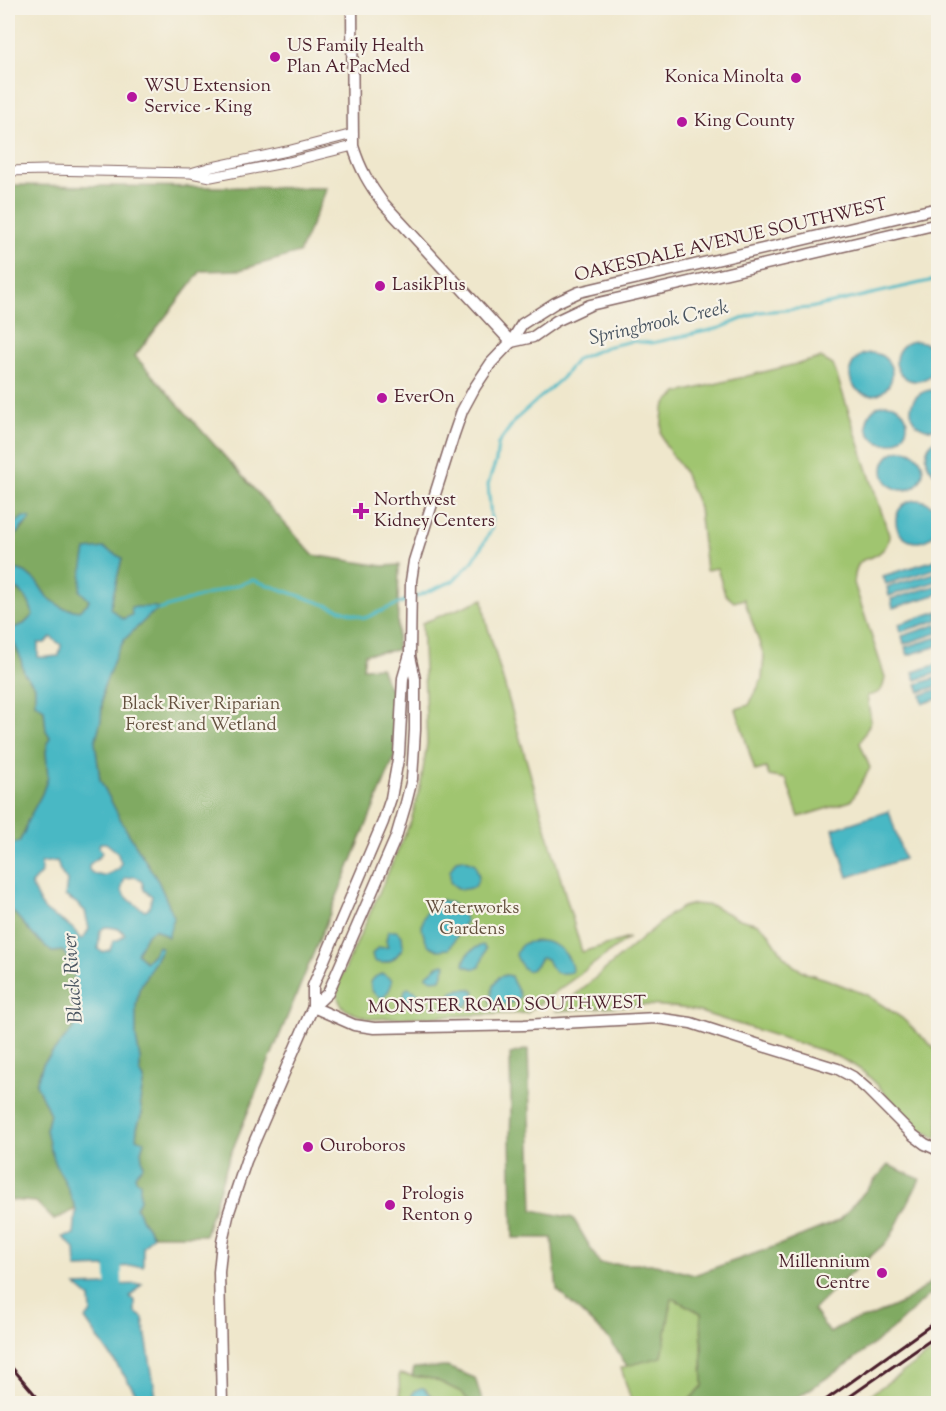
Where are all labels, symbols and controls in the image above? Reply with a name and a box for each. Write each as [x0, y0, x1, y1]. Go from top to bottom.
place label: US Family Health Plan At PacMed [287, 34, 425, 81]
marker: US Family Health Plan At PacMed [268, 50, 282, 64]
place label: Konica Minolta [665, 65, 784, 91]
marker: Konica Minolta [789, 71, 803, 85]
place label: WSU Extension Service - King [144, 74, 271, 121]
marker: WSU Extension Service - King [125, 90, 139, 104]
place label: King County [694, 109, 795, 135]
marker: King County [675, 115, 689, 129]
street label: OAKESDALE AVENUE SOUTHWEST [572, 192, 890, 290]
place label: LasikPlus [392, 273, 466, 299]
marker: LasikPlus [373, 279, 387, 293]
water label: Springbrook Creek [587, 294, 731, 354]
place label: EverOn [394, 385, 455, 411]
marker: EverOn [375, 391, 389, 405]
place label: Northwest Kidney Centers [374, 488, 495, 535]
marker: Northwest Kidney Centers [352, 502, 370, 520]
park label: Black River Riparian Forest and Wetland [122, 692, 281, 739]
park label: Waterworks Gardens [425, 896, 519, 943]
water label: Black River [56, 932, 92, 1024]
street label: MONSTER ROAD SOUTHWEST [368, 991, 647, 1021]
place label: Ouroboros [320, 1134, 406, 1160]
marker: Ouroboros [301, 1140, 315, 1154]
place label: Prologis Renton 9 [402, 1182, 473, 1229]
marker: Prologis Renton 9 [383, 1198, 397, 1212]
place label: Millennium Centre [779, 1250, 870, 1297]
marker: Millennium Centre [875, 1266, 889, 1280]

